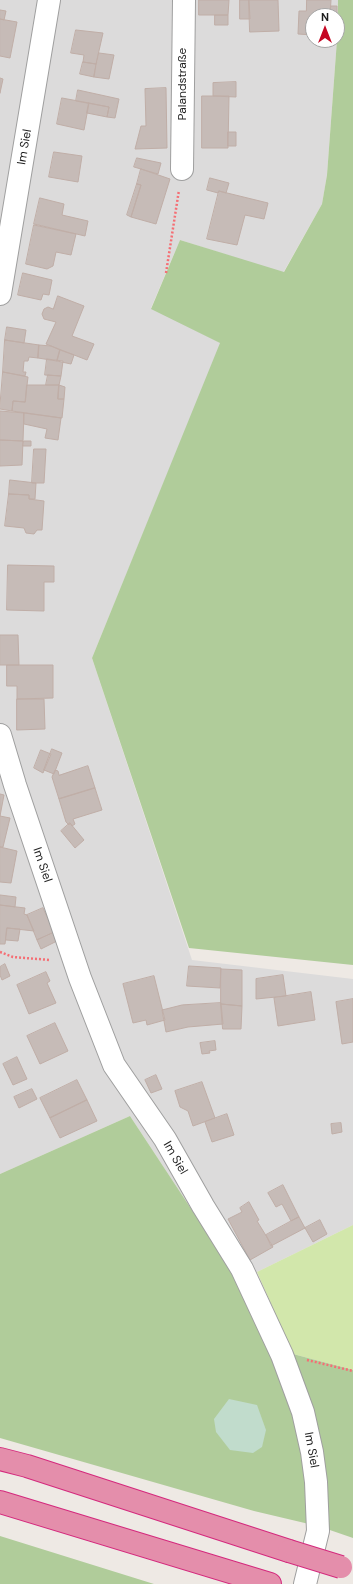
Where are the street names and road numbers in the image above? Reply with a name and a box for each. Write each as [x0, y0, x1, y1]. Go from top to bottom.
street label: Palandstraße [176, 48, 190, 120]
street label: Im Siel [15, 128, 35, 166]
street label: Im Siel [29, 846, 55, 884]
street label: Im Siel [160, 1139, 190, 1177]
street label: Im Siel [301, 1431, 321, 1469]

